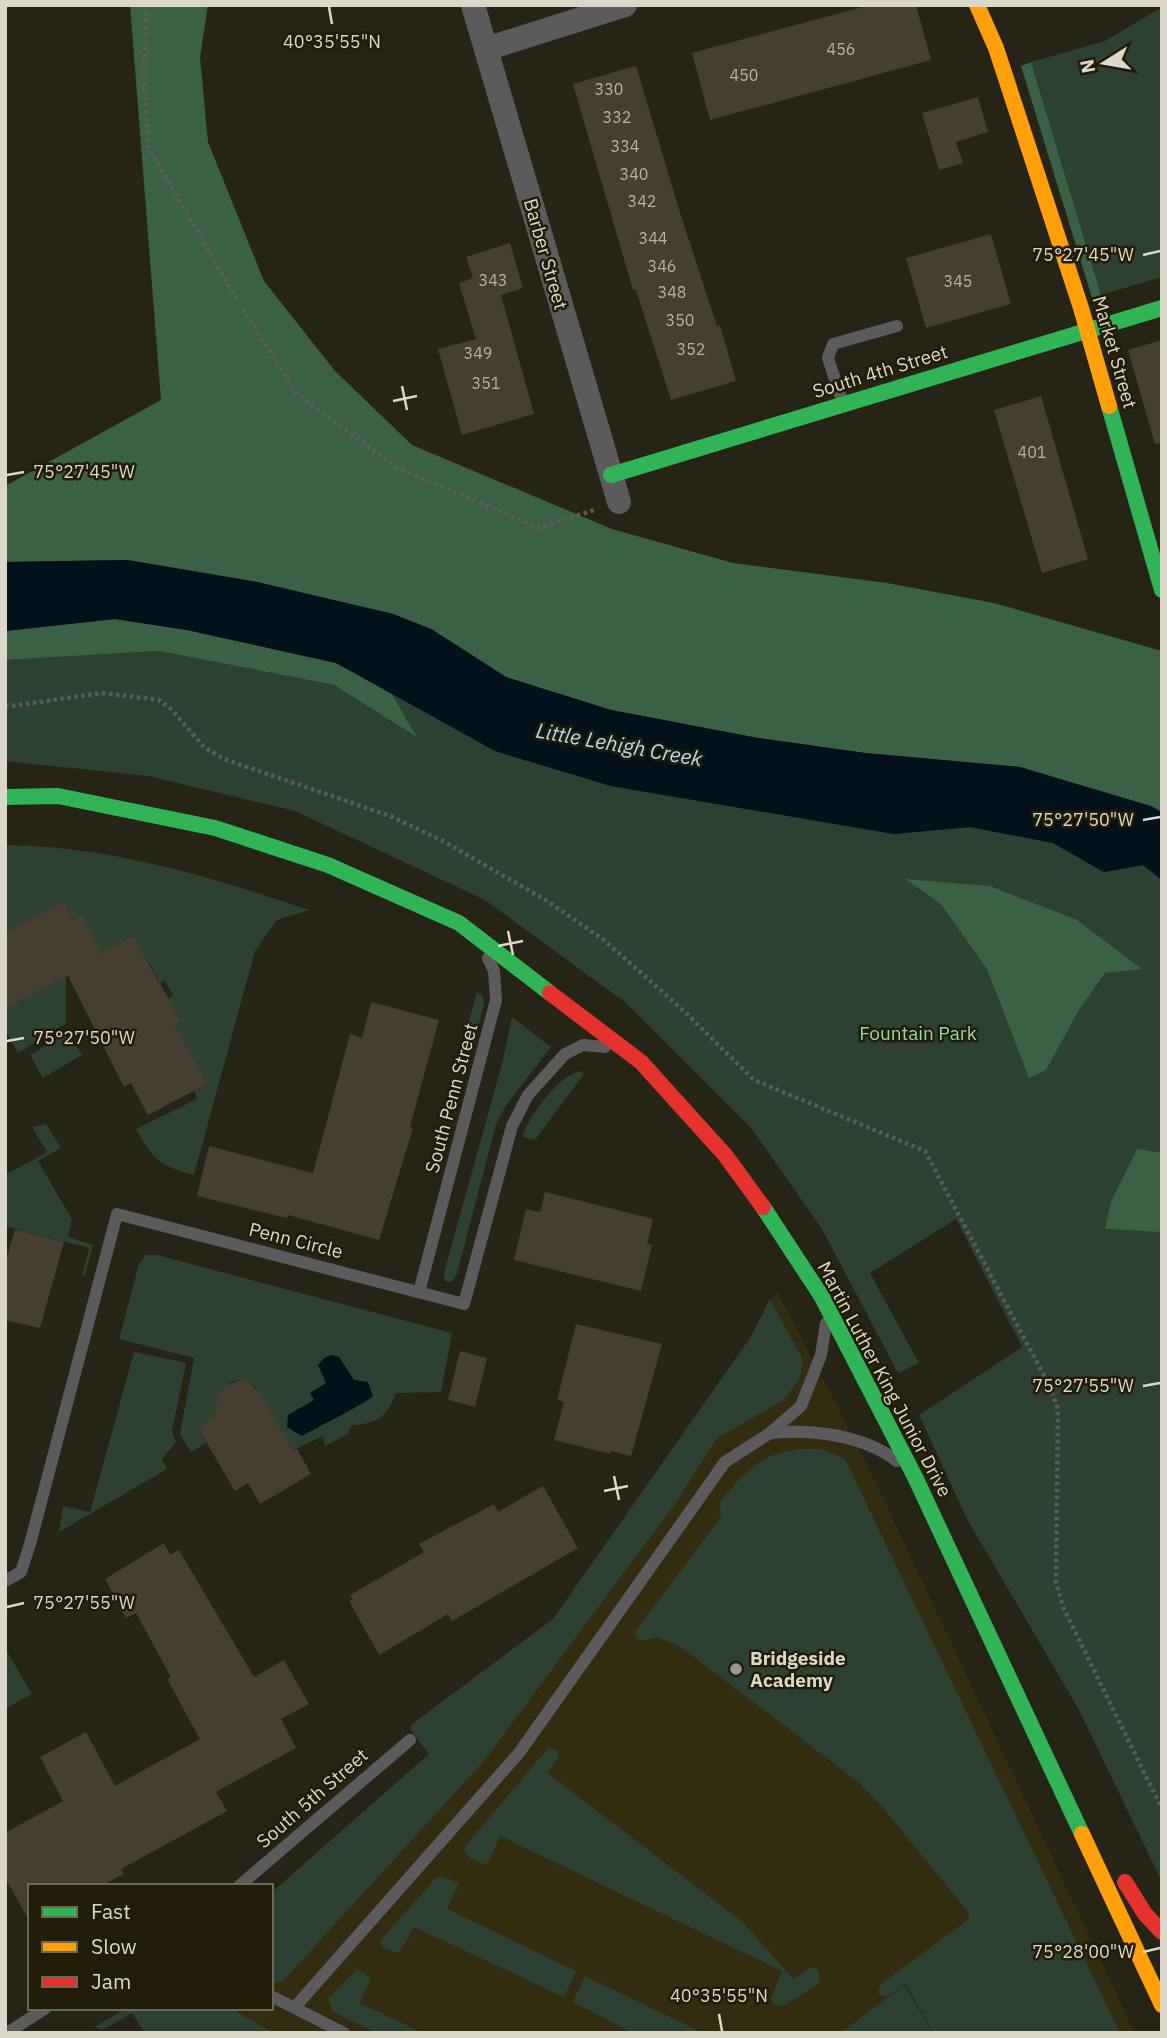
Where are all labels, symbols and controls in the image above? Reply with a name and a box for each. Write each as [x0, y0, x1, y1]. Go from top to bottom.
north arrow [1069, 28, 1139, 98]
text: 40°35'55"N [283, 30, 381, 53]
house number: 456 [827, 39, 855, 59]
text: N [1074, 57, 1100, 75]
house number: 450 [730, 65, 758, 85]
house number: 330 [595, 79, 623, 99]
house number: 332 [603, 107, 631, 127]
house number: 334 [611, 136, 639, 156]
house number: 340 [620, 164, 648, 184]
house number: 342 [628, 191, 656, 211]
street label: Barber Street [519, 196, 573, 312]
house number: 344 [639, 228, 667, 248]
text: 75°27'45"W [1032, 243, 1134, 266]
house number: 346 [648, 256, 676, 276]
house number: 343 [479, 270, 507, 290]
house number: 345 [944, 271, 972, 291]
house number: 348 [658, 282, 686, 302]
street label: Market Street [1087, 293, 1143, 411]
house number: 350 [666, 310, 694, 330]
house number: 352 [677, 339, 705, 359]
street label: South 4th Street [810, 339, 950, 403]
house number: 349 [464, 343, 492, 363]
house number: 351 [472, 373, 500, 393]
house number: 401 [1018, 442, 1046, 462]
text: 75°27'45"W [33, 460, 135, 483]
water label: Little Lehigh Creek [534, 716, 706, 773]
text: 75°27'50"W [1032, 808, 1134, 831]
street label: South Penn Street [419, 1020, 483, 1176]
park label: Fountain Park [859, 1021, 977, 1045]
text: 75°27'50"W [33, 1026, 135, 1049]
street label: Penn Circle [246, 1217, 346, 1263]
street label: Martin Luther King Junior Drive [813, 1257, 957, 1501]
text: 75°27'55"W [1032, 1374, 1134, 1397]
text: 75°27'55"W [33, 1591, 135, 1614]
place label: Bridgeside Academy [750, 1646, 846, 1692]
marker: Bridgeside Academy [728, 1661, 744, 1677]
street label: South 5th Street [251, 1743, 373, 1853]
legend [28, 1884, 273, 2010]
text: Fast [91, 1897, 131, 1925]
text: Slow [91, 1932, 137, 1960]
text: 75°28'00"W [1032, 1940, 1134, 1963]
text: Jam [91, 1967, 131, 1995]
text: 40°35'55"N [670, 1984, 768, 2007]

